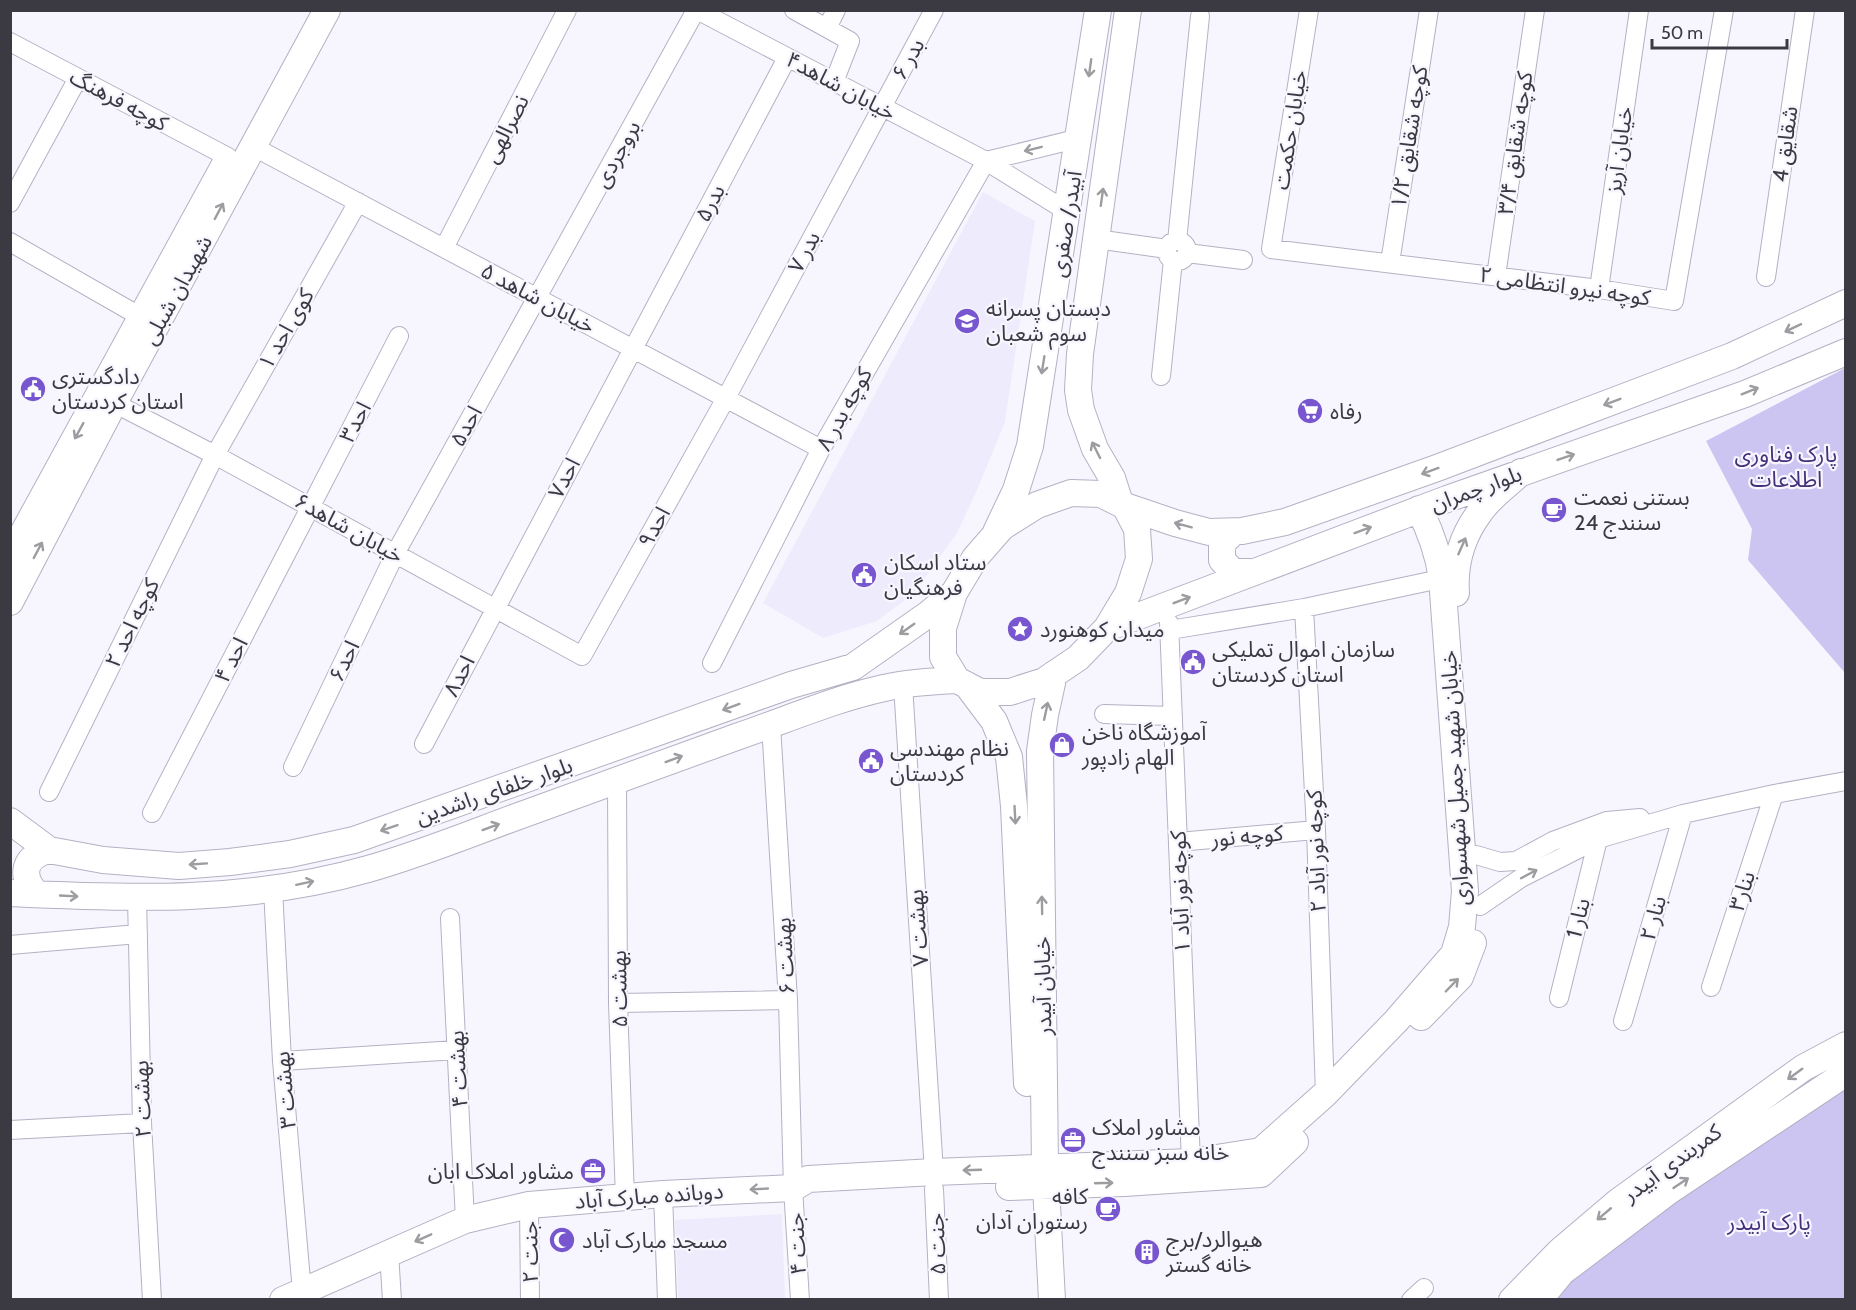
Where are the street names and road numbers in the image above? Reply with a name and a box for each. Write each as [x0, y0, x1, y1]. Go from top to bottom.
street label: بدر ۶ [886, 34, 930, 84]
street label: خیابان شاهد۴ [781, 46, 901, 126]
street label: کوچه فرهنگ [65, 63, 174, 138]
street label: کوچه شقایق ۱/۲ [1384, 63, 1435, 210]
street label: خیابان حکمت [1267, 68, 1313, 192]
street label: کوچه شقایق ۳/۴ [1492, 69, 1540, 216]
street label: نصرالهی [477, 90, 535, 168]
street label: شقایق 4 [1766, 104, 1804, 184]
street label: خیابان آریز [1599, 105, 1638, 196]
street label: بروجردی [588, 116, 646, 192]
street label: آبیدر/ صفری [1044, 167, 1088, 279]
street label: بدر۵ [689, 180, 731, 226]
street label: بدر ۷ [782, 227, 826, 277]
street label: شهیدان شبلی [136, 230, 218, 350]
street label: خیابان شاهد ۵ [476, 257, 600, 339]
street label: کوچه نیرو انتظامی ۲ [1478, 261, 1653, 313]
street label: کوی احد ۱ [252, 283, 320, 374]
street label: کوچه بدر ۸ [810, 362, 879, 456]
street label: احد۳ [333, 397, 377, 447]
street label: احد۵ [444, 401, 488, 451]
street label: احد۷ [542, 453, 586, 503]
street label: بلوار چمران [1427, 460, 1526, 519]
street label: خیابان شاهد۶ [290, 487, 408, 569]
street label: احد۹ [632, 502, 676, 552]
street label: کوچه احد ۲ [99, 573, 166, 672]
street label: احد ۴ [208, 633, 254, 687]
street label: احد۶ [323, 636, 365, 686]
street label: خیابان شهید جمیل شهسواری [1435, 650, 1475, 906]
street label: احد۸ [437, 651, 481, 701]
street label: بلوار خلفای راشدین [412, 752, 576, 830]
street label: کوچه نور آباد ۲ [1300, 788, 1333, 913]
street label: کوچه نور [1209, 819, 1285, 854]
street label: کوچه نور آباد ۱ [1164, 829, 1197, 954]
street label: بنار۳ [1723, 868, 1761, 914]
street label: بهشت ۷ [902, 888, 934, 968]
street label: بنار ۲ [1634, 892, 1672, 944]
street label: بنار 1 [1560, 895, 1596, 941]
street label: بهشت ۶ [769, 917, 801, 995]
street label: خیابان آبیدر [1029, 936, 1057, 1037]
street label: بهشت ۵ [605, 950, 633, 1028]
street label: بهشت ۴ [442, 1030, 474, 1108]
street label: بهشت ۳ [268, 1050, 302, 1130]
street label: بهشت ۲ [127, 1060, 157, 1138]
street label: کمربندی آبیدر [1616, 1118, 1728, 1209]
street label: دوبانده مبارک آباد [574, 1177, 724, 1215]
street label: جنت ۴ [782, 1212, 812, 1276]
street label: جنت ۵ [922, 1212, 952, 1276]
street label: جنت ۲ [516, 1221, 544, 1283]

